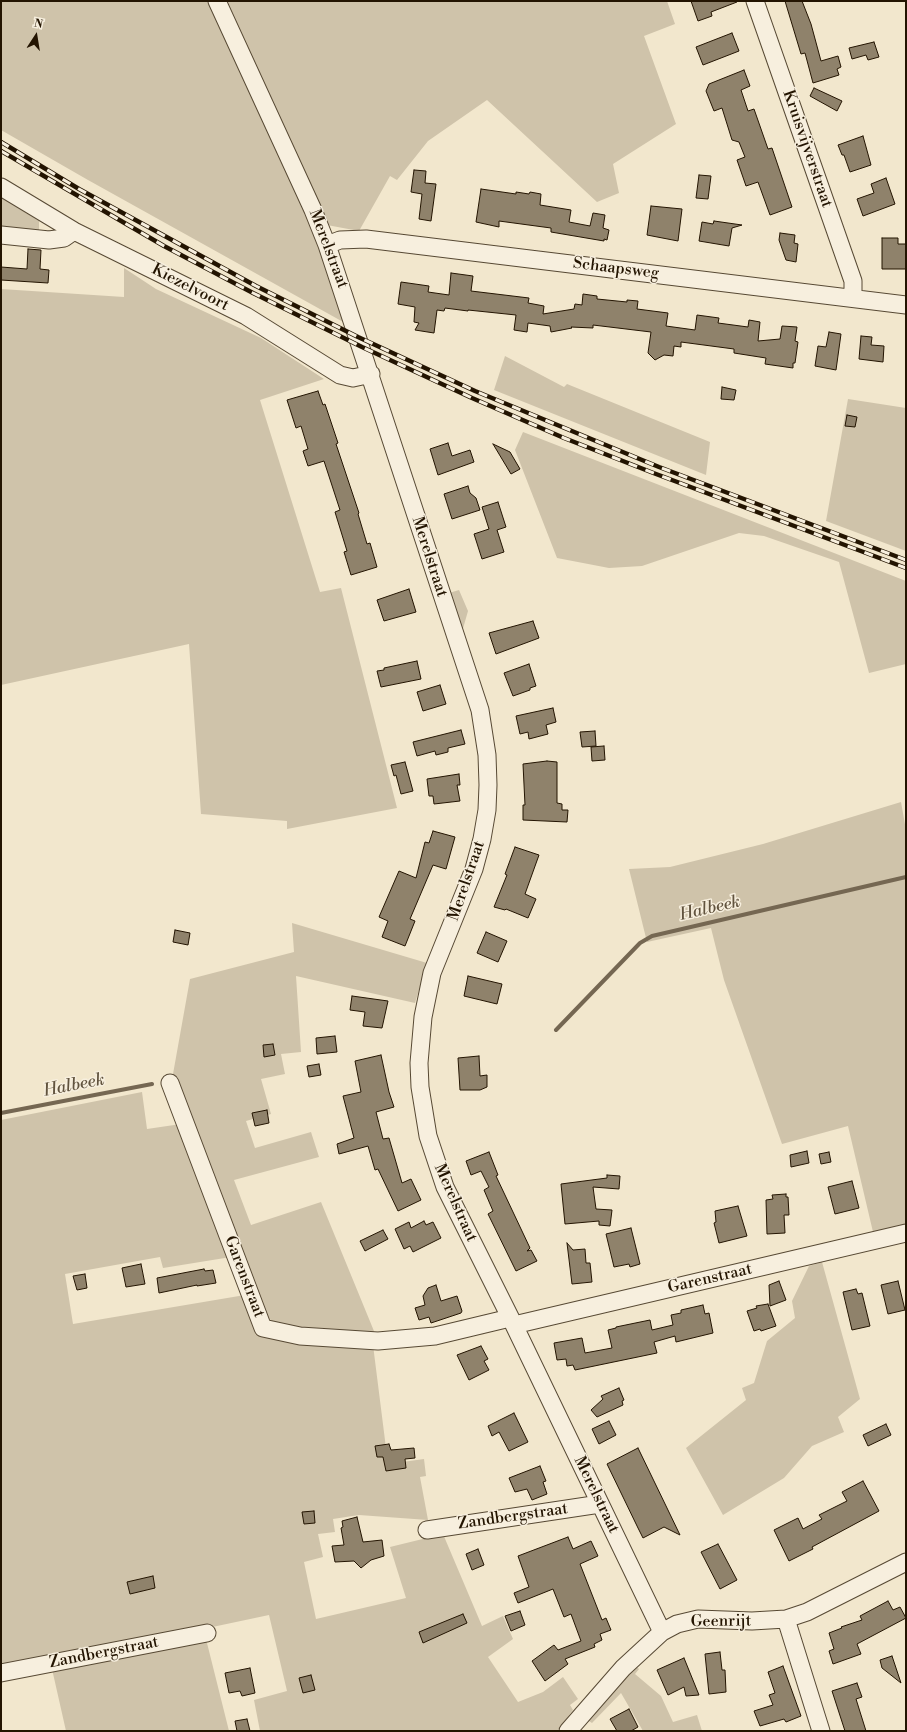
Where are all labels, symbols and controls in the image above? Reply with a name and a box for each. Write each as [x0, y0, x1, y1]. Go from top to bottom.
north arrow [16, 16, 56, 56]
text: N [33, 17, 44, 32]
street label: Kruisvijverstraat [778, 88, 836, 210]
street label: Merelstraat [304, 207, 352, 291]
street label: Schaapsweg [572, 254, 660, 284]
street label: Kiezelvoort [148, 260, 232, 316]
street label: Merelstraat [407, 514, 451, 600]
street label: Merelstraat [444, 838, 490, 924]
water label: Halbeek [678, 892, 742, 926]
water label: Halbeek [42, 1070, 106, 1102]
street label: Merelstraat [429, 1161, 481, 1245]
street label: Garenstraat [220, 1234, 268, 1320]
street label: Garenstraat [666, 1260, 754, 1298]
street label: Merelstraat [569, 1453, 623, 1537]
street label: Zandbergstraat [457, 1500, 569, 1534]
street label: Geenrijt [691, 1612, 751, 1632]
street label: Zandbergstraat [48, 1633, 160, 1673]

